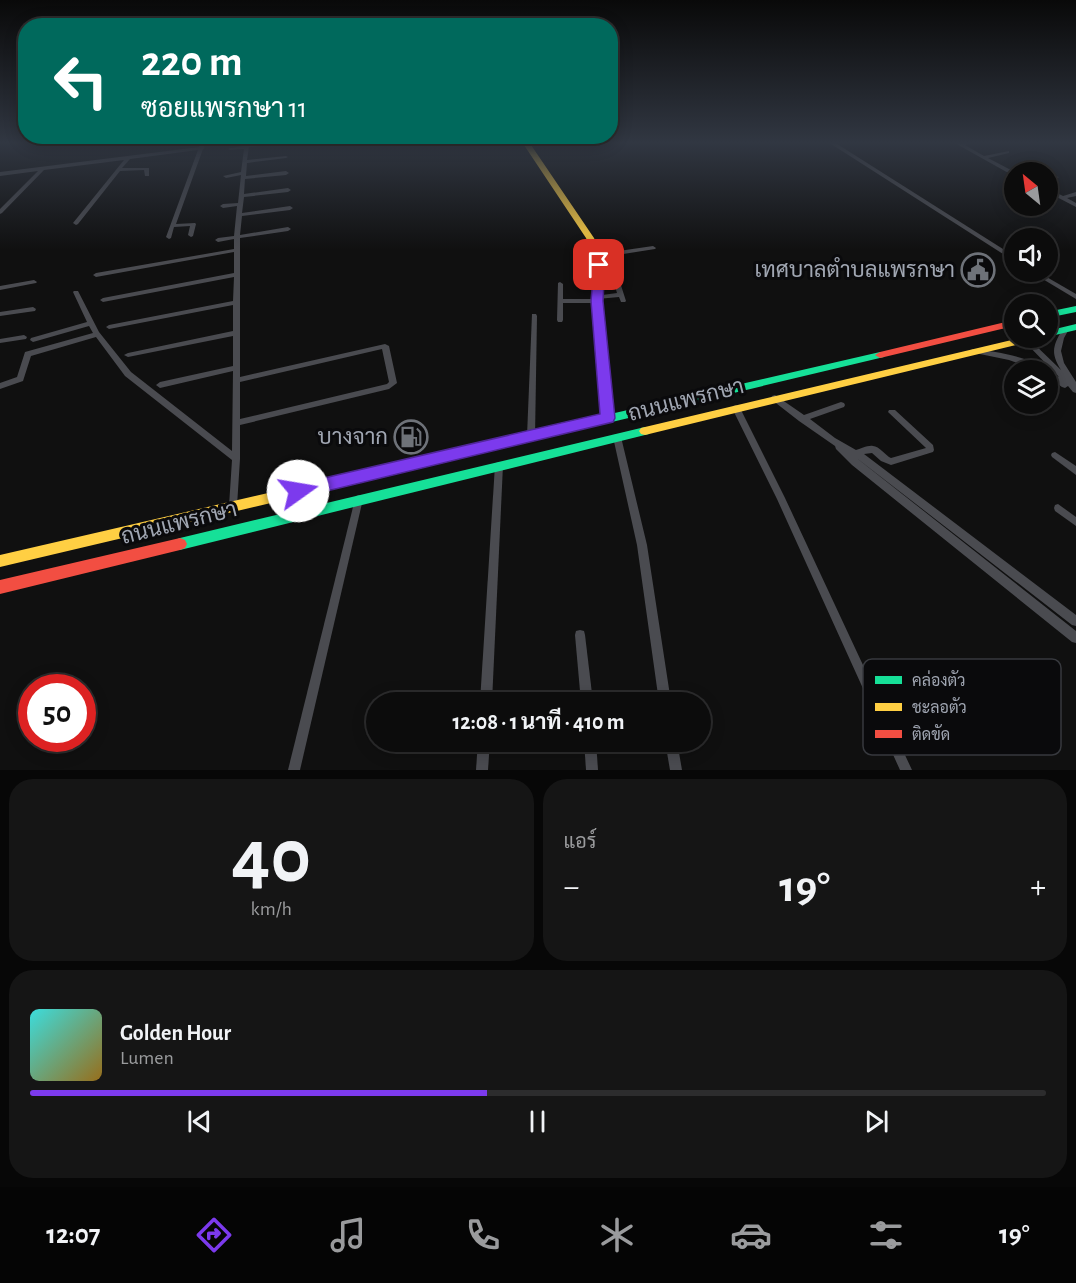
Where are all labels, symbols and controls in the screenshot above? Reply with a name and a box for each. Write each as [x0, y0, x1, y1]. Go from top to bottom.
text: 220 m [141, 41, 243, 83]
icon: left [42, 42, 120, 120]
text: ซอยแพรกษา 11 [141, 95, 307, 122]
north arrow [1004, 162, 1058, 216]
map controls [1004, 162, 1058, 414]
button: sound [1004, 228, 1058, 282]
pin [573, 239, 624, 290]
icon: arrive [582, 248, 615, 281]
public building icon: เทศบาลตำบลแพรกษา [960, 252, 996, 288]
place label: เทศบาลตำบลแพรกษา [754, 257, 955, 281]
button: search [1004, 294, 1058, 348]
button: layers [1004, 360, 1058, 414]
street label: ถนนแพรกษา [626, 375, 746, 425]
fuel station icon: บางจาก [393, 419, 429, 455]
place label: บางจาก [318, 426, 388, 448]
position arrow [266, 459, 330, 523]
street label: ถนนแพรกษา [119, 498, 239, 548]
legend [863, 659, 1061, 755]
text: คล่องตัว [912, 670, 966, 689]
speed limit sign: 50 [18, 674, 96, 752]
text: ชะลอตัว [912, 697, 967, 716]
text: 12:08 · 1 นาที · 410 m [452, 711, 625, 733]
text: ติดขัด [912, 724, 950, 743]
text: 40 [231, 819, 311, 897]
text: แอร์ [564, 832, 597, 852]
text: 19° [779, 865, 830, 910]
text: − [564, 871, 579, 904]
text: + [1030, 871, 1046, 904]
text: km/h [251, 899, 292, 919]
text: Golden Hour [120, 1022, 231, 1044]
text: Lumen [120, 1048, 174, 1068]
icon: previous [183, 1105, 216, 1138]
icon: pause [521, 1105, 554, 1138]
icon: next [860, 1105, 893, 1138]
icon: directions [193, 1214, 235, 1256]
icon: music [327, 1214, 369, 1256]
icon: phone [462, 1214, 504, 1256]
icon: climate [596, 1214, 638, 1256]
icon: car [730, 1214, 772, 1256]
icon: filters [865, 1214, 907, 1256]
text: 12:07 [46, 1221, 101, 1248]
text: 19° [999, 1221, 1030, 1248]

